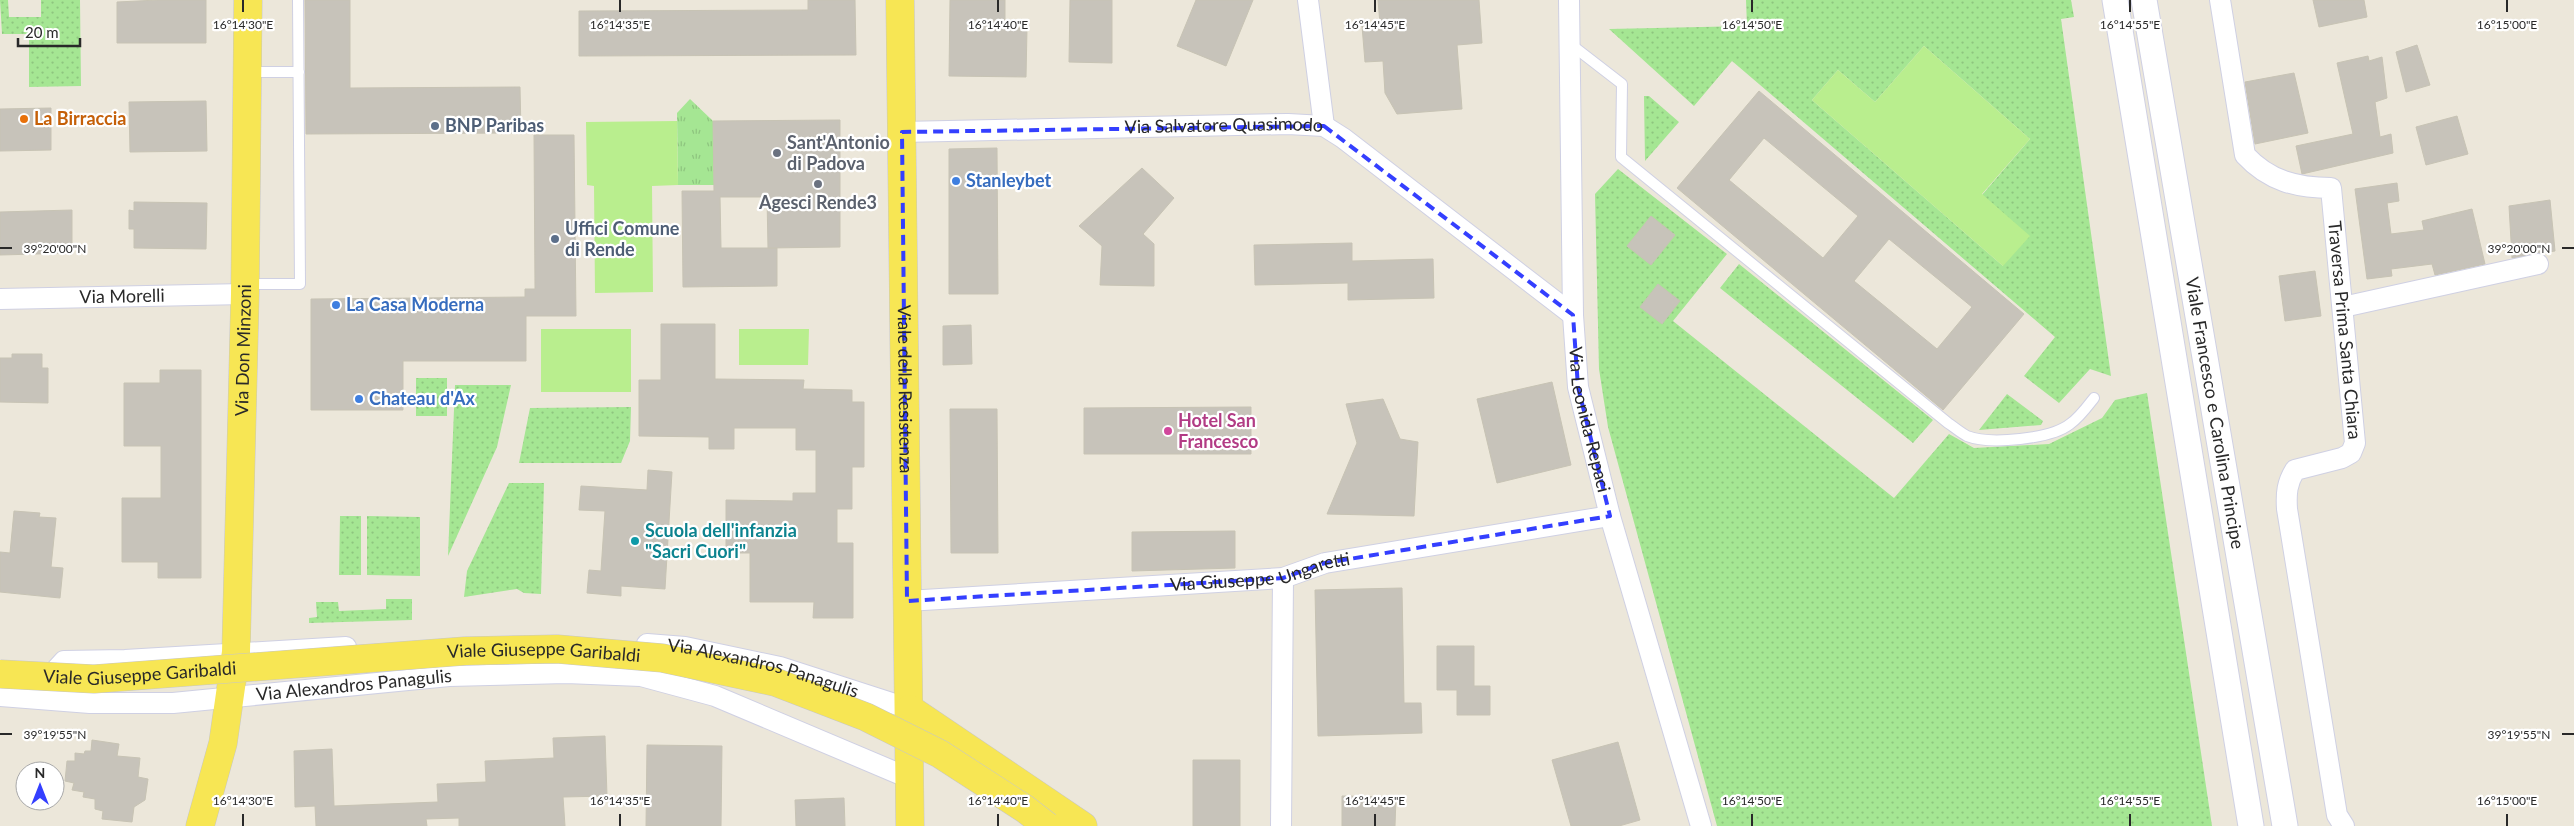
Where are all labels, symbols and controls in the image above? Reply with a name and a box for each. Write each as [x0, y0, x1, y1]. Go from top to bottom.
scale bar [18, 15, 80, 47]
text: 16°14'30"E [213, 17, 273, 32]
text: 16°14'35"E [590, 17, 650, 32]
text: 16°14'40"E [968, 17, 1028, 32]
text: 16°14'45"E [1345, 17, 1405, 32]
text: 16°14'50"E [1722, 17, 1782, 32]
text: 16°14'55"E [2100, 17, 2160, 32]
text: 16°15'00"E [2477, 17, 2537, 32]
text: 20 m [25, 23, 59, 41]
place label: La Birraccia [34, 107, 126, 129]
street label: Via Salvatore Quasimodo [1124, 112, 1324, 137]
marker: La Birraccia [18, 113, 30, 125]
place label: BNP Paribas [445, 114, 544, 136]
marker: BNP Paribas [429, 120, 441, 132]
place label: Sant'Antonio di Padova [787, 131, 890, 174]
marker: Sant'Antonio di Padova [771, 147, 783, 159]
place label: Stanleybet [966, 169, 1052, 191]
marker: Stanleybet [950, 175, 962, 187]
marker: Agesci Rende3 [812, 178, 824, 190]
place label: Agesci Rende3 [758, 191, 877, 213]
place label: Uffici Comune di Rende [565, 217, 680, 260]
street label: Traversa Prima Santa Chiara [2324, 220, 2367, 440]
marker: Uffici Comune di Rende [549, 233, 561, 245]
text: 39°20'00"N [24, 241, 86, 256]
text: 39°20'00"N [2488, 241, 2550, 256]
street label: Viale Francesco e Carolina Principe [2181, 275, 2250, 551]
street label: Via Morelli [79, 284, 165, 307]
street label: Via Don Minzoni [230, 284, 255, 416]
place label: La Casa Moderna [346, 293, 484, 315]
marker: La Casa Moderna [330, 299, 342, 311]
street label: Viale della Resistenza [894, 304, 918, 473]
street label: Via Leonida Repaci [1565, 346, 1616, 494]
place label: Chateau d'Ax [369, 387, 475, 409]
marker: Chateau d'Ax [353, 393, 365, 405]
place label: Hotel San Francesco [1178, 409, 1258, 452]
marker: Hotel San Francesco [1162, 425, 1174, 437]
place label: Scuola dell'infanzia "Sacri Cuori" [645, 519, 797, 562]
marker: Scuola dell'infanzia "Sacri Cuori" [629, 535, 641, 547]
street label: Via Giuseppe Ungaretti [1169, 547, 1351, 595]
street label: Via Alexandros Panagulis [667, 634, 862, 702]
street label: Viale Giuseppe Garibaldi [446, 637, 641, 666]
street label: Viale Giuseppe Garibaldi [43, 656, 237, 689]
street label: Via Alexandros Panagulis [255, 664, 453, 705]
text: 39°19'55"N [24, 727, 86, 742]
text: 39°19'55"N [2488, 727, 2550, 742]
north arrow [15, 761, 65, 811]
text: N [35, 764, 45, 781]
text: 16°14'30"E [213, 793, 273, 808]
text: 16°14'35"E [590, 793, 650, 808]
text: 16°14'40"E [968, 793, 1028, 808]
text: 16°14'45"E [1345, 793, 1405, 808]
text: 16°14'50"E [1722, 793, 1782, 808]
text: 16°14'55"E [2100, 793, 2160, 808]
text: 16°15'00"E [2477, 793, 2537, 808]

